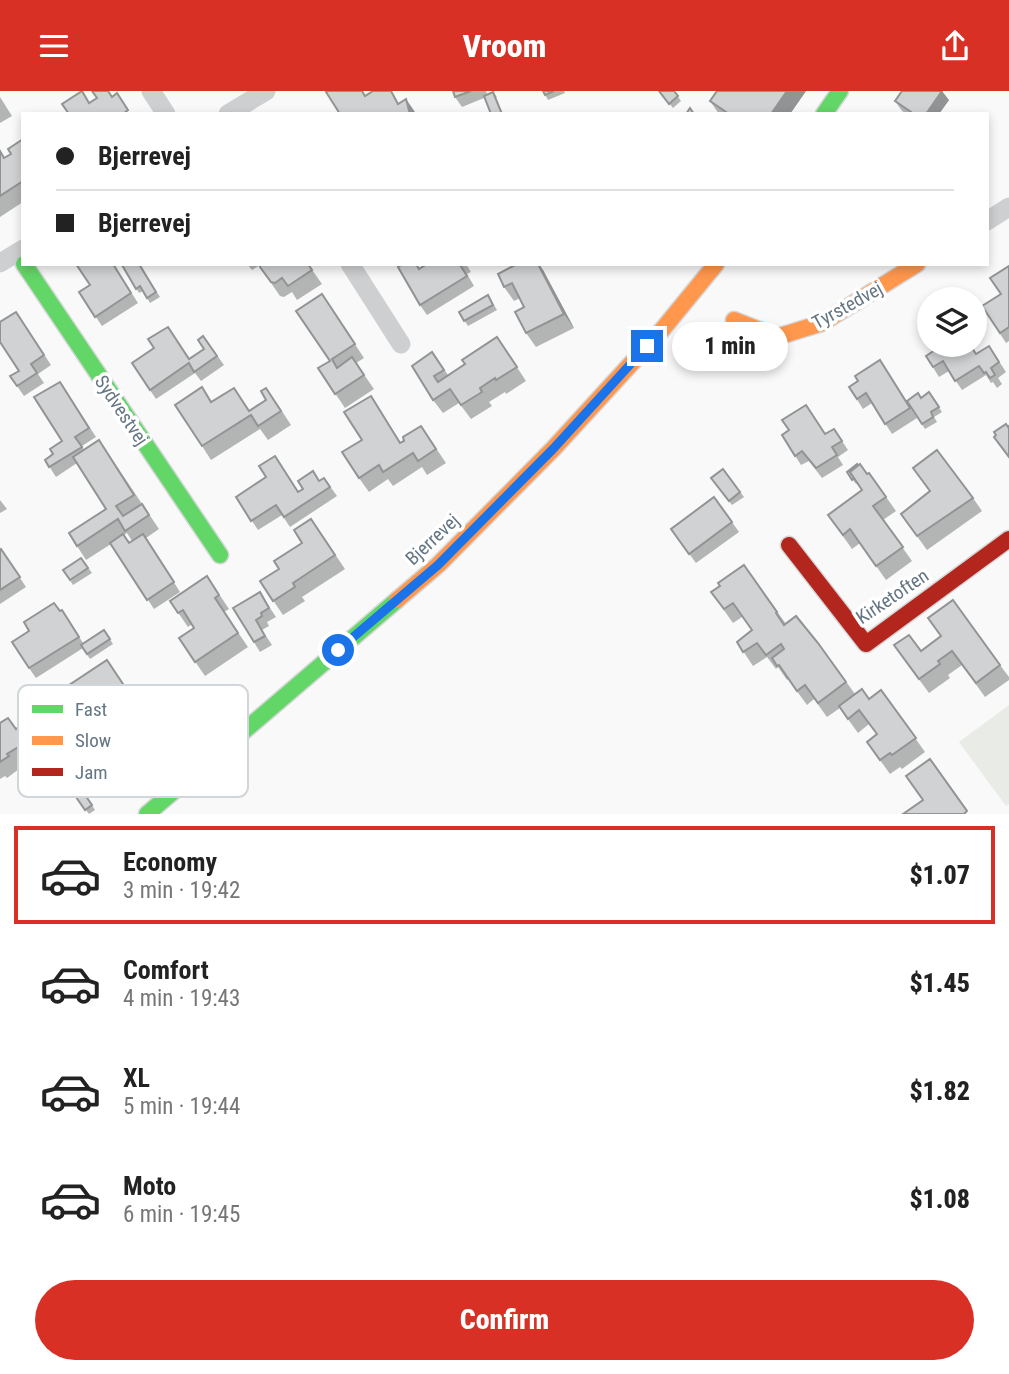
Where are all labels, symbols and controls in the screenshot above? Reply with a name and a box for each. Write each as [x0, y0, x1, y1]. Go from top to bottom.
icon: menu [35, 27, 73, 65]
text: Vroom [463, 27, 546, 65]
icon: share [936, 27, 974, 65]
text: Bjerrevej [98, 141, 191, 171]
text: Bjerrevej [98, 208, 191, 238]
street label: Tyrstedvej [808, 277, 886, 334]
map controls [917, 287, 987, 357]
button: layers [917, 287, 987, 357]
callout: 1 min [672, 321, 787, 371]
route end [631, 330, 663, 362]
text: 1 min [704, 333, 756, 360]
street label: Sydvestvej [90, 371, 153, 450]
street label: Bjerrevej [401, 509, 464, 570]
street label: Kirketoften [852, 564, 933, 629]
route start [322, 634, 354, 666]
legend [18, 685, 248, 797]
text: Fast [75, 698, 107, 721]
text: Slow [75, 729, 111, 752]
text: Jam [75, 761, 108, 784]
icon: car [39, 844, 102, 907]
text: Economy [123, 847, 217, 877]
text: $1.07 [909, 860, 970, 890]
text: 3 min · 19:42 [123, 877, 240, 904]
icon: car [39, 952, 102, 1015]
text: Comfort [123, 955, 209, 985]
text: $1.45 [909, 968, 970, 998]
text: 4 min · 19:43 [123, 985, 240, 1012]
icon: car [39, 1060, 102, 1123]
text: XL [123, 1063, 150, 1093]
text: $1.82 [909, 1076, 970, 1106]
text: 5 min · 19:44 [123, 1093, 240, 1120]
icon: car [39, 1168, 102, 1231]
text: Moto [123, 1171, 176, 1201]
text: $1.08 [909, 1184, 970, 1214]
text: 6 min · 19:45 [123, 1201, 240, 1228]
button: Confirm [35, 1280, 974, 1360]

